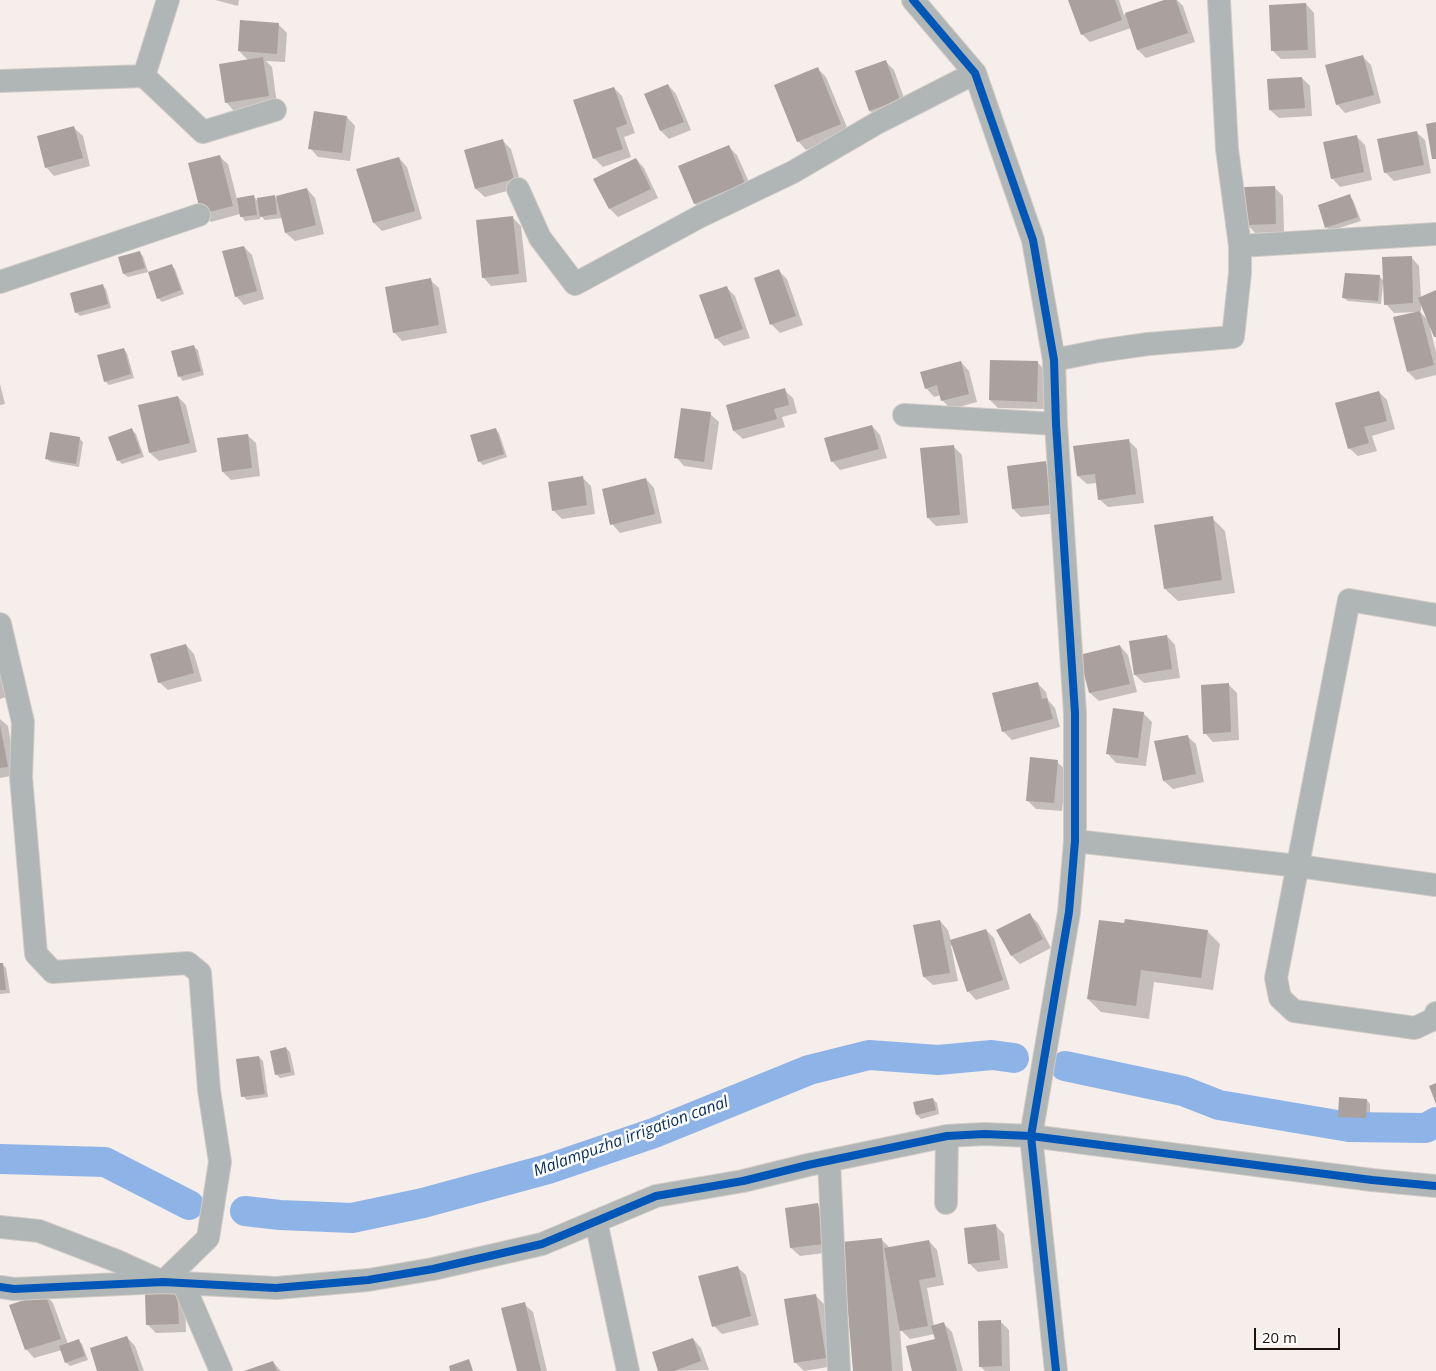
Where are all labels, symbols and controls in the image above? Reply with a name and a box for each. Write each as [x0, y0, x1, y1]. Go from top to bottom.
water label: Malampuzha irrigation canal [531, 1093, 731, 1181]
scale bar [1256, 1318, 1342, 1350]
text: 20 m [1262, 1327, 1297, 1347]

